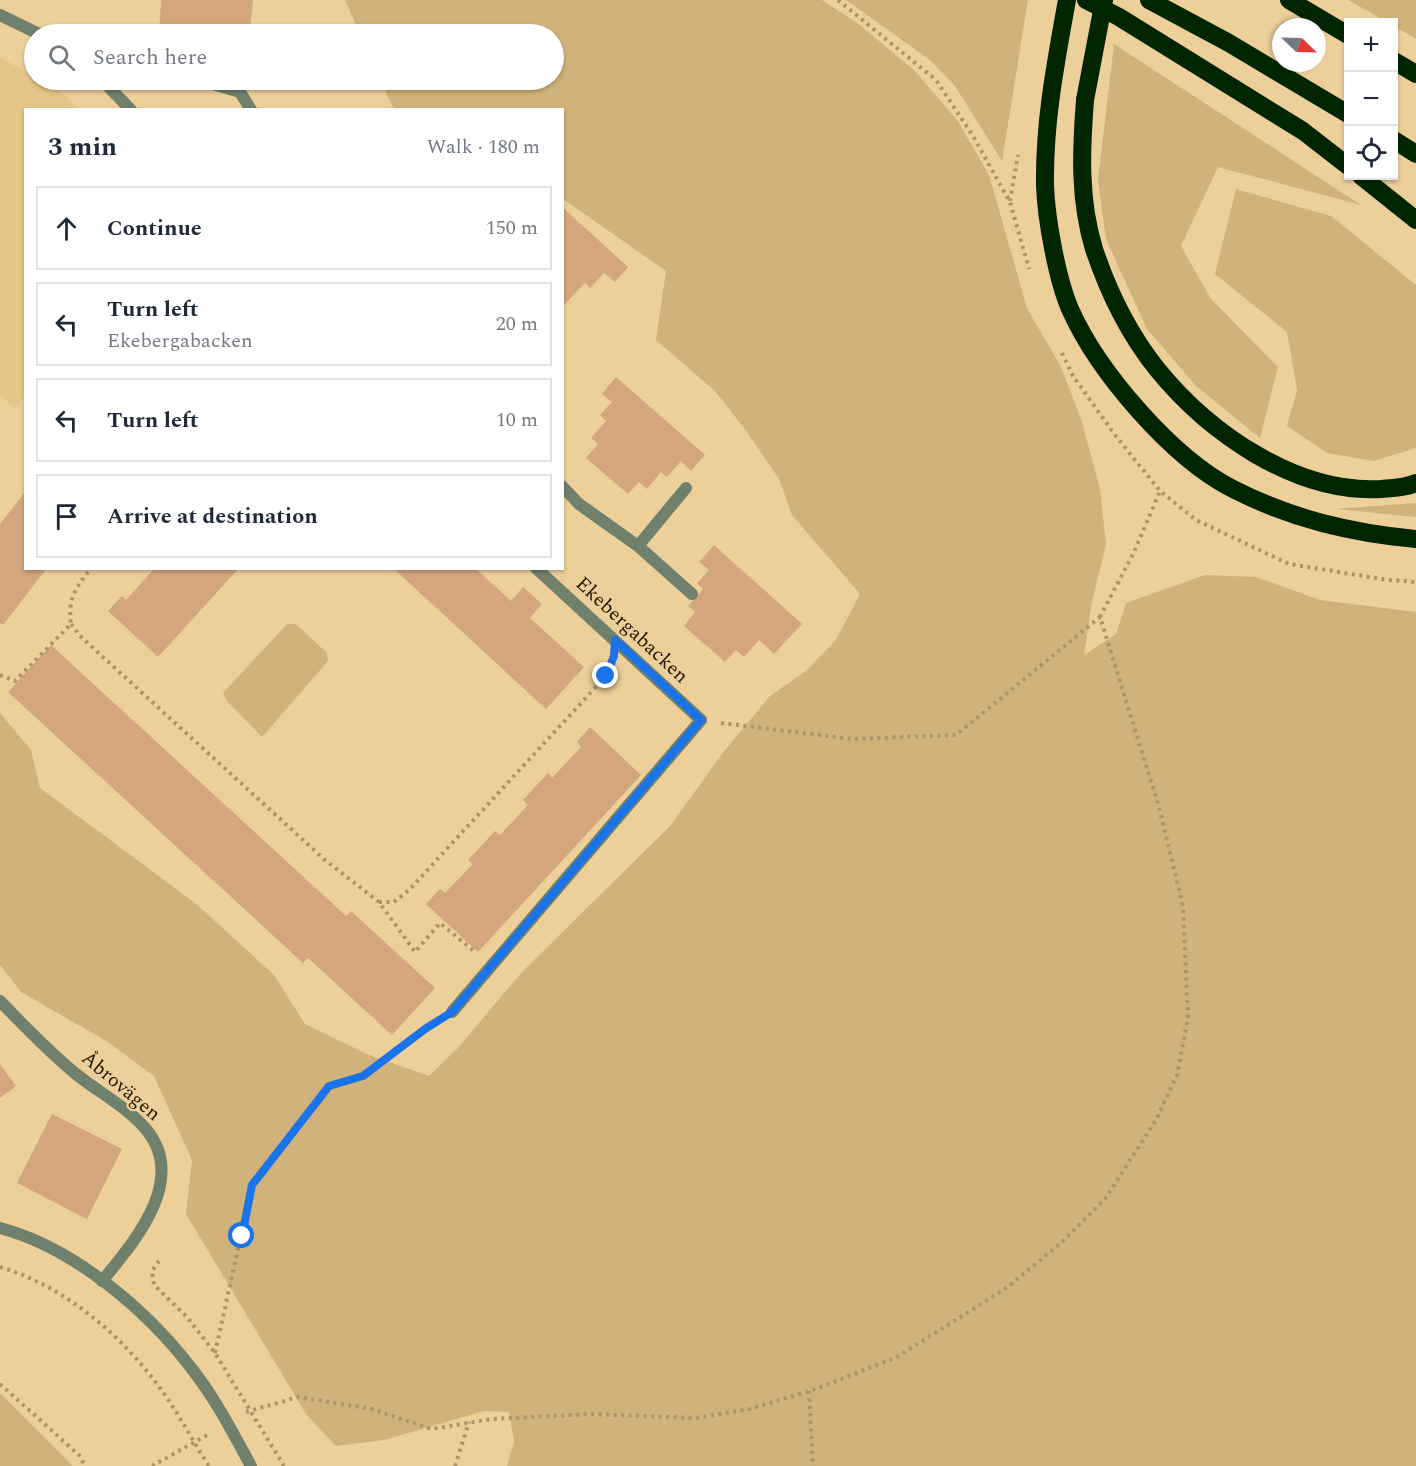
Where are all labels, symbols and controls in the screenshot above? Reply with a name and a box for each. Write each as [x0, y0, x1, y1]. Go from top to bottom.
north arrow [1272, 18, 1326, 72]
map controls [1344, 18, 1398, 180]
button: + [1344, 18, 1398, 72]
search box [24, 24, 564, 90]
icon: search [45, 41, 78, 74]
text: Search here [93, 41, 207, 74]
button: − [1344, 72, 1398, 126]
button: locate [1344, 126, 1398, 180]
text: 3 min [48, 127, 117, 167]
text: Walk · 180 m [427, 132, 540, 162]
icon: ahead [50, 212, 83, 245]
text: Continue [107, 212, 202, 245]
text: 150 m [486, 213, 538, 243]
text: Turn left [107, 293, 199, 326]
icon: left [50, 308, 83, 341]
text: 20 m [496, 309, 538, 339]
text: Ekebergabacken [107, 326, 253, 356]
icon: left [50, 404, 83, 437]
text: Turn left [107, 404, 199, 437]
text: 10 m [496, 405, 538, 435]
icon: arrive [50, 500, 83, 533]
text: Arrive at destination [107, 500, 318, 533]
street label: Ekebergabacken [569, 569, 695, 691]
route end [592, 662, 618, 688]
street label: Åbrovägen [75, 1044, 167, 1128]
route start [228, 1222, 254, 1248]

